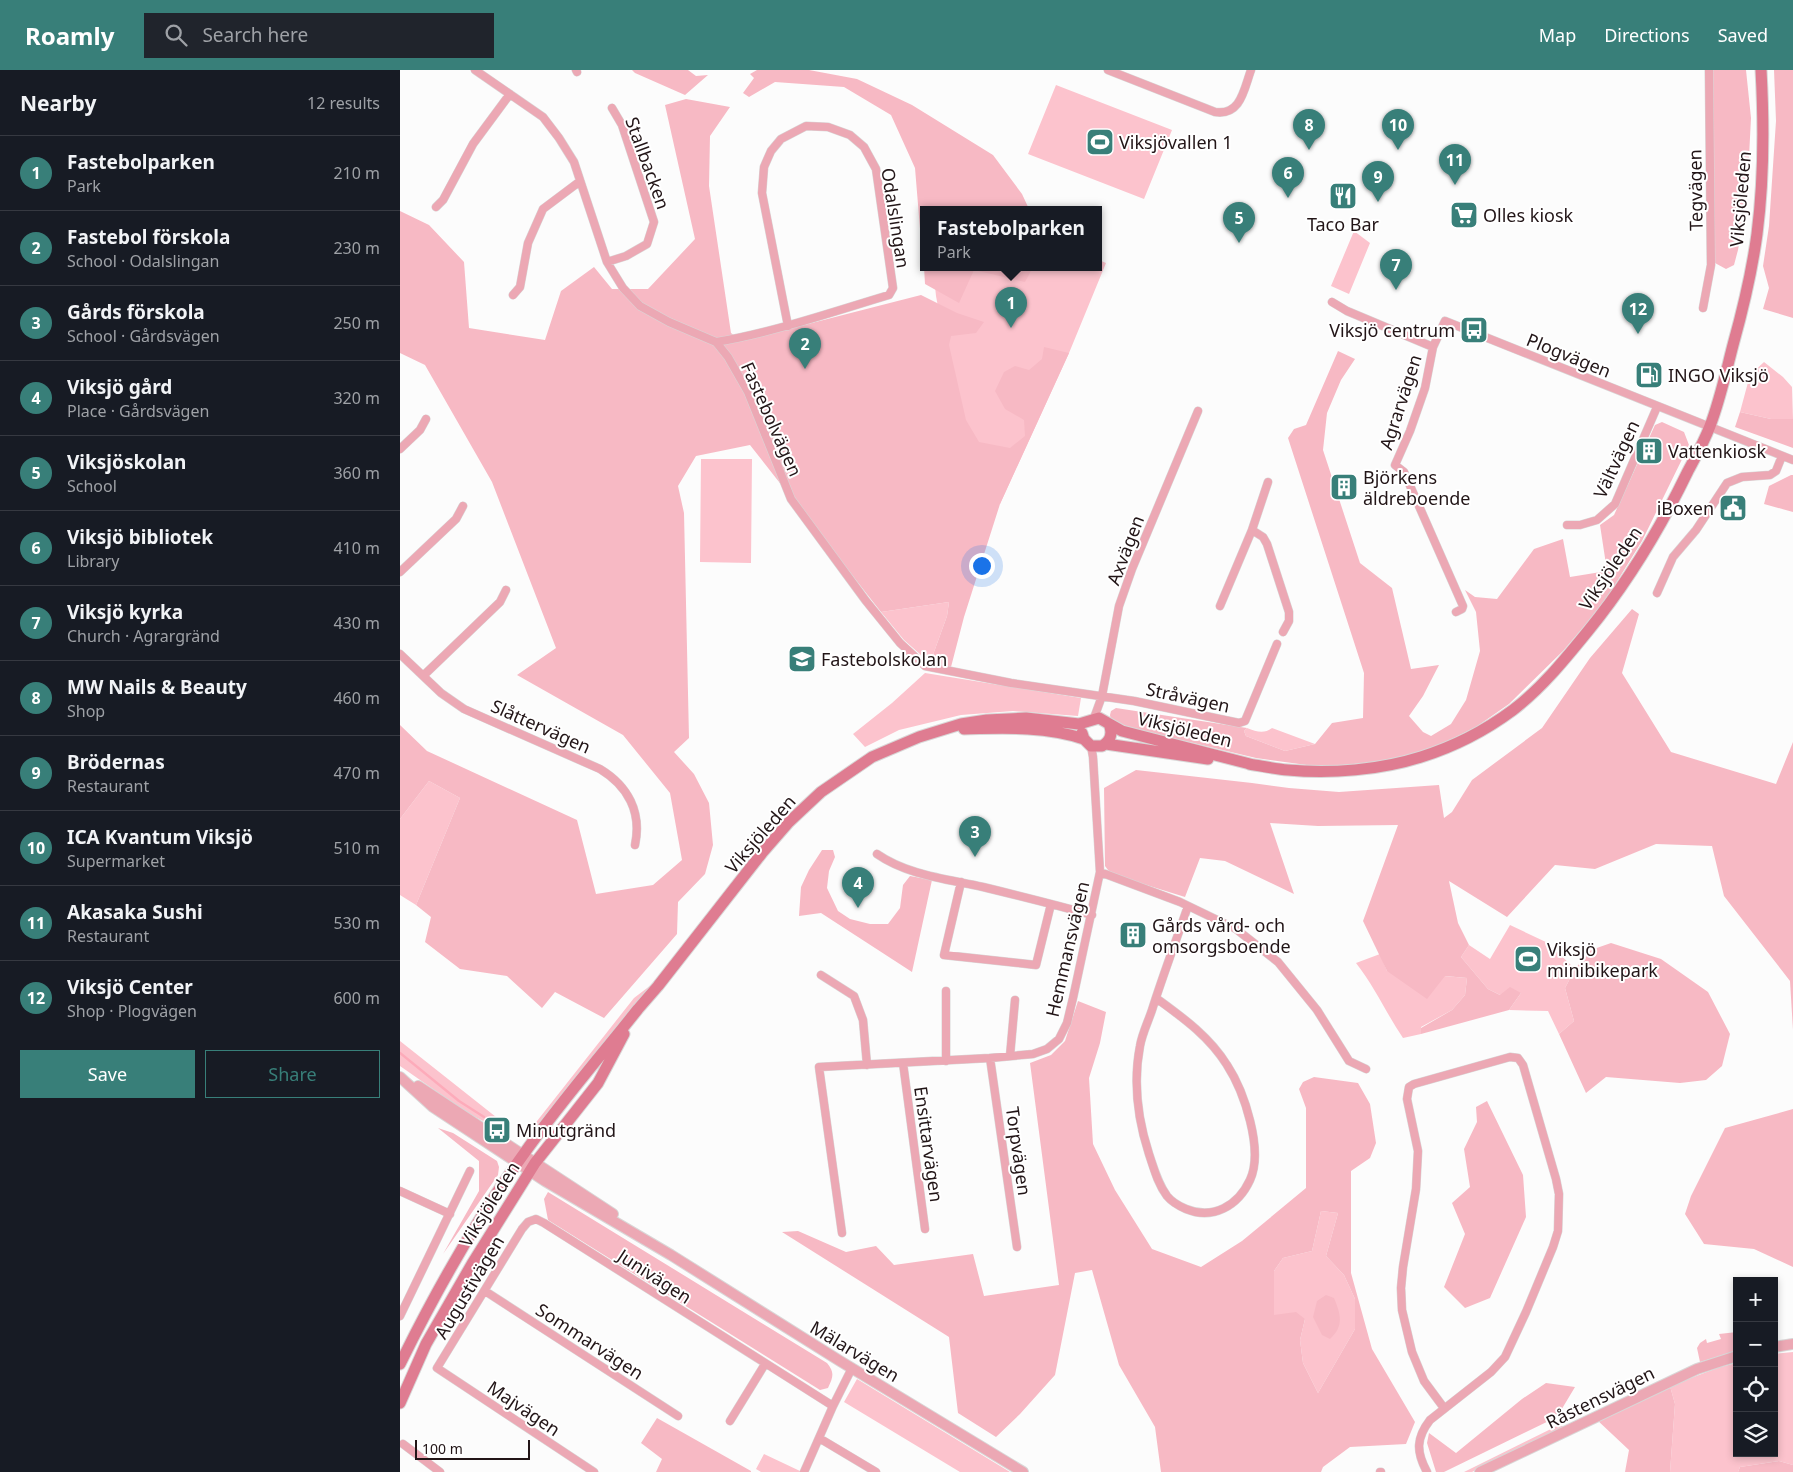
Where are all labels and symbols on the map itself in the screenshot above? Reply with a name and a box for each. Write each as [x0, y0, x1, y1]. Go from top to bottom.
pin: 8 [1293, 109, 1325, 150]
pin: 10 [1382, 109, 1414, 150]
street label: Stallbacken [620, 114, 676, 212]
sports icon: Viksjövallen 1 [1085, 127, 1115, 157]
place label: Viksjövallen 1 [1119, 130, 1233, 154]
pin: 11 [1439, 144, 1471, 185]
street label: Tegvägen [1682, 149, 1708, 231]
street label: Viksjöleden [1724, 150, 1756, 248]
pin: 6 [1272, 157, 1304, 198]
pin: 9 [1362, 161, 1394, 202]
street label: Odalslingan [876, 166, 916, 270]
restaurant icon: Taco Bar [1328, 181, 1358, 211]
supermarket icon: Olles kiosk [1449, 200, 1479, 230]
pin: 5 [1223, 202, 1255, 243]
place label: Olles kiosk [1483, 203, 1574, 227]
place label: Taco Bar [1307, 212, 1380, 236]
pin: 7 [1380, 249, 1412, 290]
pin: 1 [995, 287, 1027, 328]
pin: 12 [1622, 293, 1654, 334]
bus stop icon: Viksjö centrum [1459, 315, 1489, 345]
place label: Viksjö centrum [1329, 318, 1455, 342]
street label: Plogvägen [1523, 327, 1615, 383]
pin: 2 [789, 328, 821, 369]
street label: Agrarvägen [1373, 351, 1427, 453]
street label: Fastebolvägen [736, 358, 808, 480]
fuel station icon: INGO Viksjö [1634, 360, 1664, 390]
place label: INGO Viksjö [1668, 363, 1769, 387]
street label: Vältvägen [1588, 416, 1644, 502]
building icon: Vattenkiosk [1634, 436, 1664, 466]
place label: Vattenkiosk [1668, 439, 1767, 463]
place label: Björkens äldreboende [1363, 465, 1471, 510]
building icon: Björkens äldreboende [1329, 472, 1359, 502]
public building icon: iBoxen [1718, 493, 1748, 523]
place label: iBoxen [1657, 496, 1714, 520]
street label: Axvägen [1101, 512, 1149, 588]
street label: Viksjöleden [1573, 521, 1647, 615]
your location [969, 553, 995, 579]
school or university icon: Fastebolskolan [787, 644, 817, 674]
place label: Fastebolskolan [821, 647, 947, 671]
street label: Stråvägen [1144, 676, 1232, 718]
street label: Slåttervägen [487, 693, 595, 759]
street label: Viksjöleden [1135, 706, 1235, 752]
street label: Viksjöleden [719, 790, 801, 878]
pin: 3 [959, 816, 991, 857]
pin: 4 [842, 867, 874, 908]
street label: Hemmansvägen [1040, 879, 1094, 1019]
place label: Gårds vård- och omsorgsboende [1152, 913, 1291, 958]
building icon: Gårds vård- och omsorgsboende [1118, 920, 1148, 950]
place label: Viksjö minibikepark [1547, 937, 1658, 982]
sports icon: Viksjö minibikepark [1513, 944, 1543, 974]
street label: Ensittarvägen [909, 1085, 949, 1203]
street label: Torpvägen [1001, 1105, 1037, 1197]
bus stop icon: Minutgränd [482, 1115, 512, 1145]
place label: Minutgränd [516, 1118, 616, 1142]
street label: Viksjöleden [453, 1157, 525, 1251]
street label: Augustivägen [429, 1231, 509, 1343]
street label: Junivägen [612, 1242, 697, 1309]
street label: Sommarvägen [532, 1297, 648, 1385]
street label: Mälarvägen [806, 1315, 904, 1387]
street label: Råstensvägen [1542, 1360, 1658, 1434]
street label: Majvägen [483, 1375, 565, 1441]
scale bar [415, 1437, 530, 1460]

